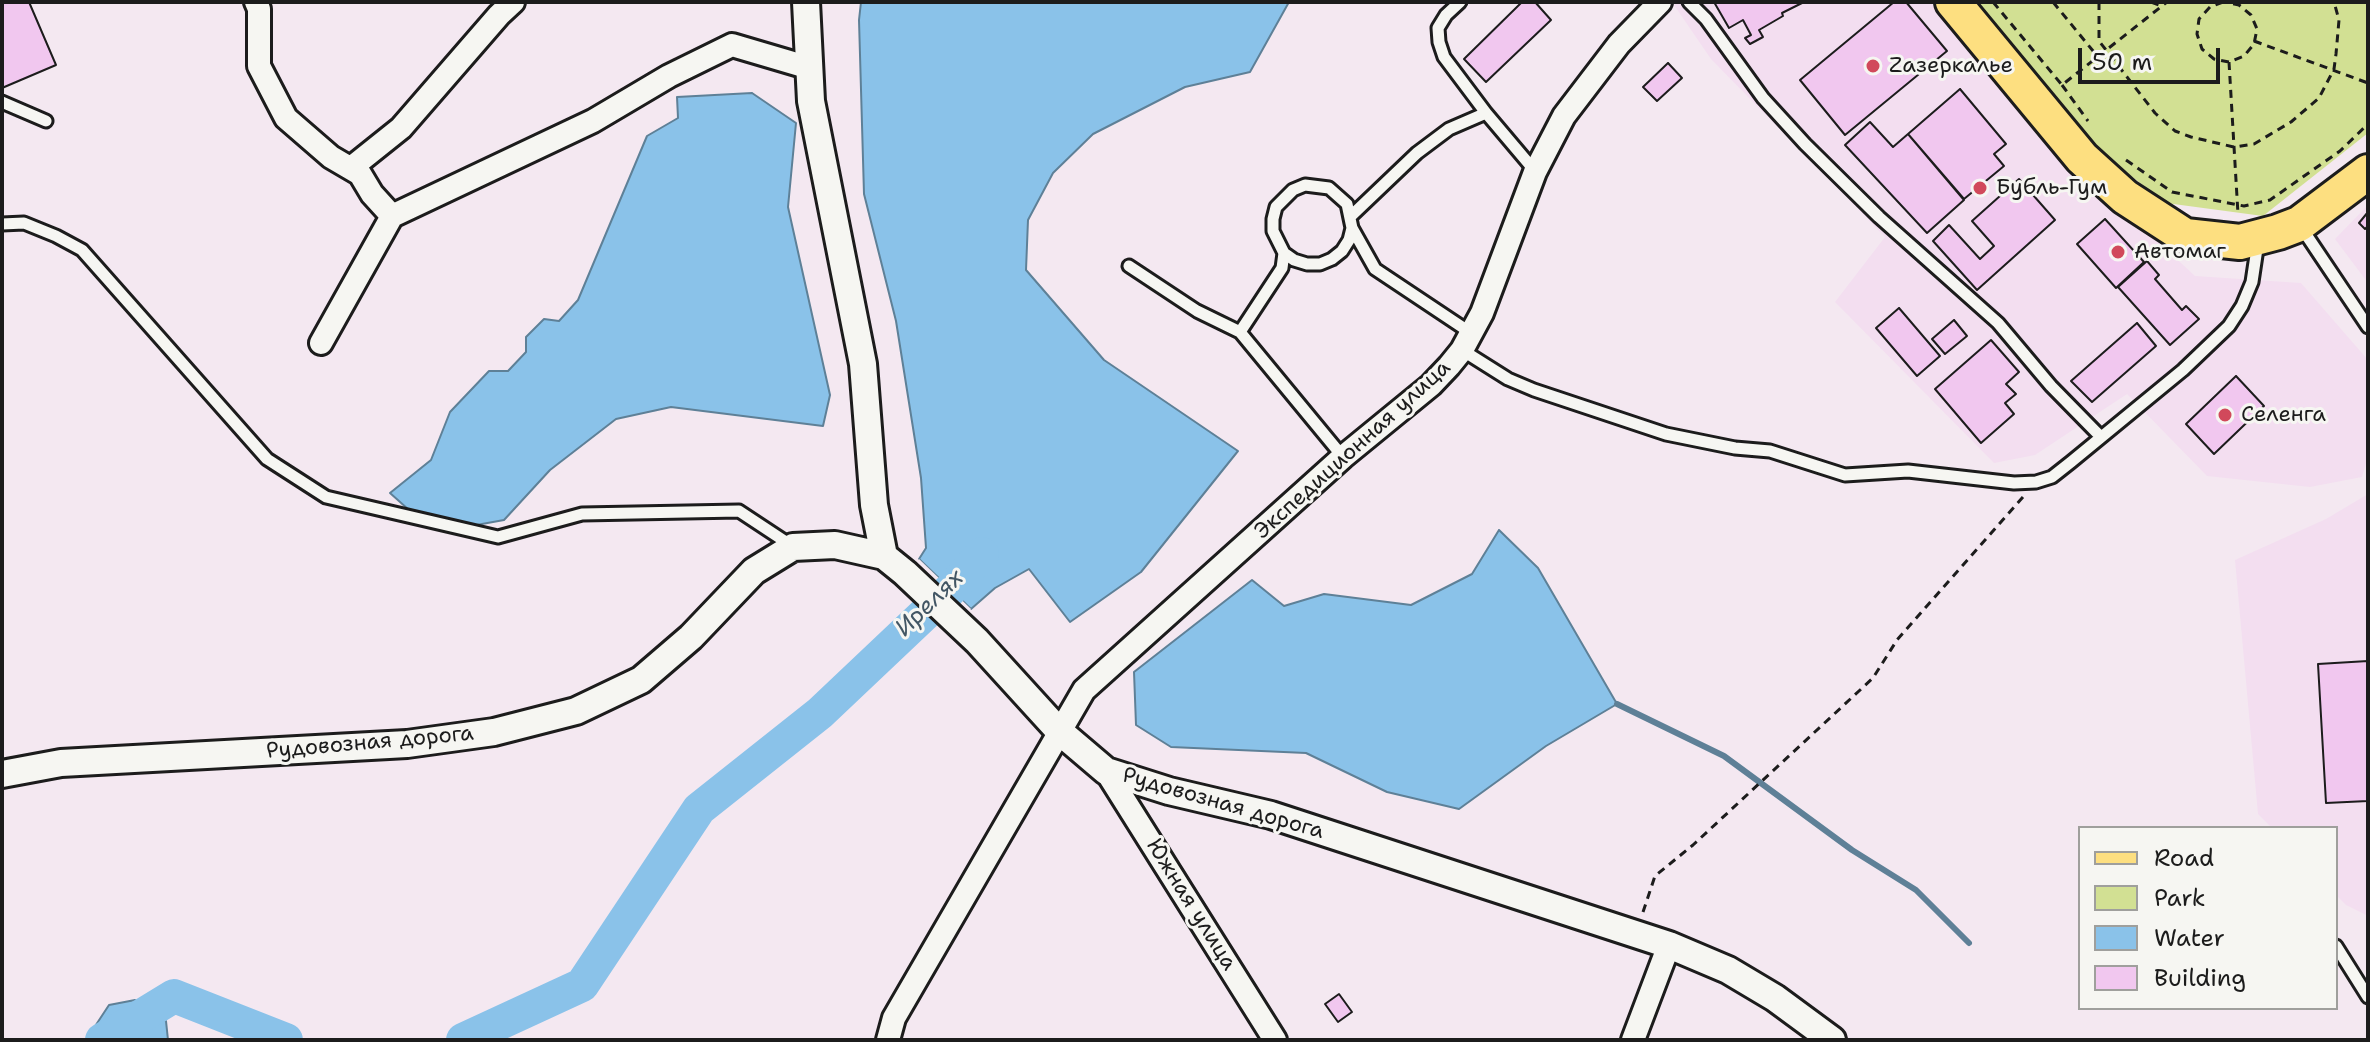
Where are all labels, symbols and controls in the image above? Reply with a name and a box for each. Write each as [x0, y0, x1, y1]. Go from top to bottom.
scale bar [2082, 32, 2224, 82]
text: 50 m [2092, 46, 2152, 78]
place label: Zазеркалье [1889, 53, 2013, 79]
marker: Zазеркалье [1864, 57, 1882, 75]
place label: Бубль-Гум [1996, 175, 2107, 201]
marker: Бубль-Гум [1971, 179, 1989, 197]
place label: Автомаг [2134, 239, 2226, 265]
marker: Автомаг [2109, 243, 2127, 261]
street label: Экспедиционная улица [1250, 355, 1456, 545]
place label: Селенга [2241, 402, 2326, 428]
marker: Селенга [2216, 406, 2234, 424]
water label: Ирелях [890, 565, 970, 643]
street label: Рудовозная дорога [265, 721, 475, 765]
street label: Рудовозная дорога [1119, 763, 1327, 845]
legend [2078, 826, 2338, 1010]
street label: Южная улица [1140, 834, 1242, 976]
text: Road [2154, 842, 2214, 874]
text: Park [2154, 882, 2206, 914]
text: Water [2154, 922, 2225, 954]
text: Building [2154, 962, 2246, 994]

